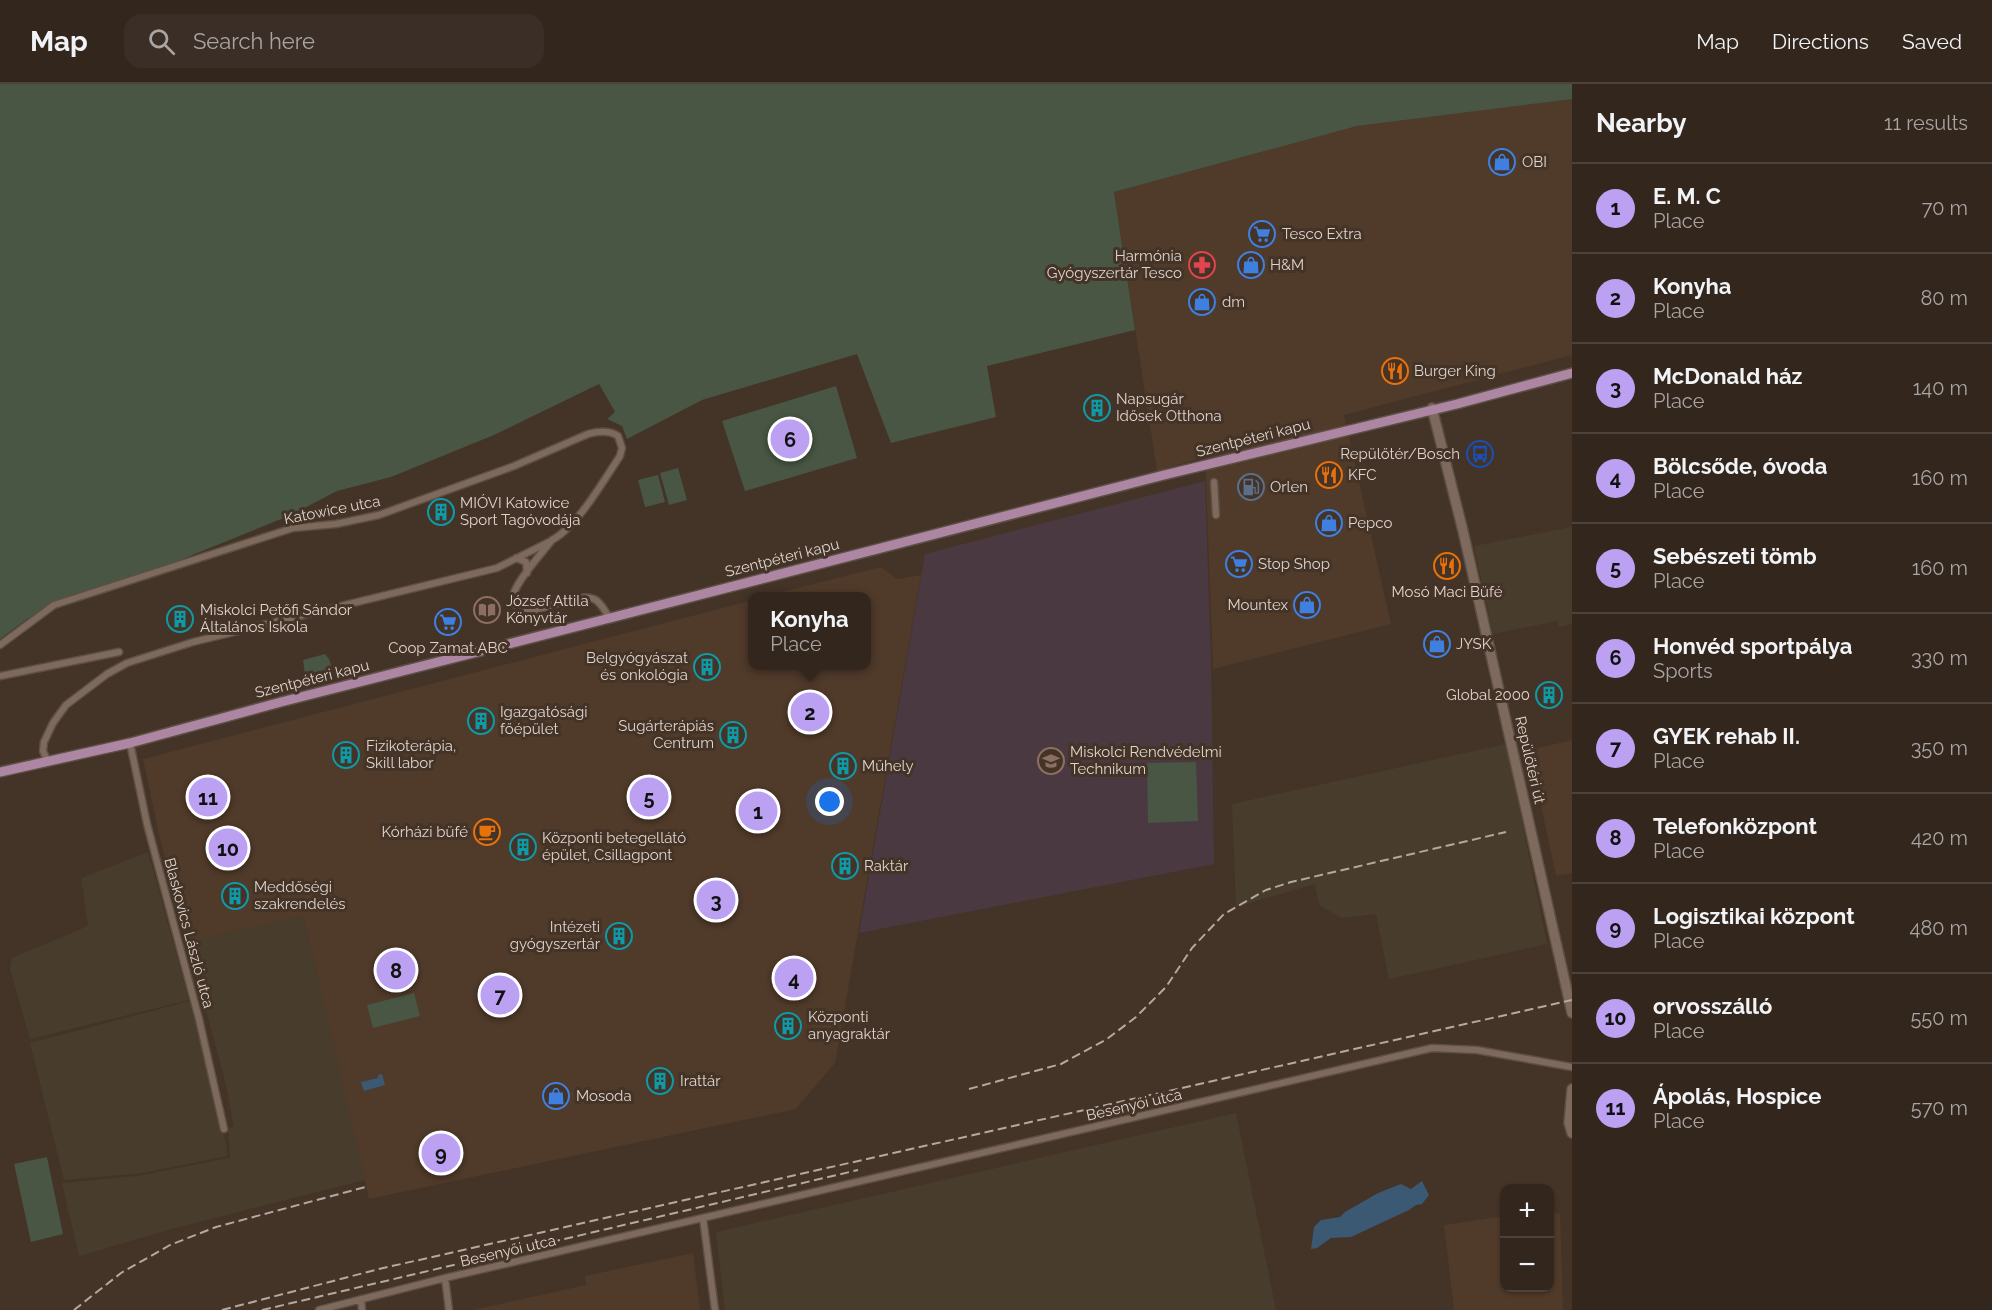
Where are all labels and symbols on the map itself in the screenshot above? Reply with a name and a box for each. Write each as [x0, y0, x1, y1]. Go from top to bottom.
shop icon: OBI [1487, 147, 1517, 177]
place label: OBI [1522, 153, 1547, 171]
supermarket icon: Tesco Extra [1247, 219, 1277, 249]
place label: Tesco Extra [1282, 225, 1362, 243]
place label: Harmónia Gyógyszertár Tesco [1047, 247, 1182, 282]
pharmacy icon: Harmónia Gyógyszertár Tesco [1187, 250, 1217, 280]
shop icon: H&M [1236, 250, 1266, 280]
place label: H&M [1270, 256, 1304, 274]
shop icon: dm [1187, 287, 1217, 317]
place label: dm [1222, 293, 1245, 311]
restaurant icon: Burger King [1380, 356, 1410, 386]
place label: Burger King [1414, 362, 1496, 380]
place label: Napsugár Idősek Otthona [1116, 390, 1222, 425]
building icon: Napsugár Idősek Otthona [1082, 393, 1112, 423]
street label: Szentpéteri kapu [1194, 415, 1312, 461]
pin: 6 [770, 416, 810, 462]
bus stop icon: Repülőtér/Bosch [1465, 439, 1495, 469]
place label: Repülőtér/Bosch [1340, 445, 1460, 463]
restaurant icon: KFC [1314, 460, 1344, 490]
place label: KFC [1348, 466, 1377, 484]
fuel station icon: Orlen [1236, 472, 1266, 502]
place label: Orlen [1270, 478, 1308, 496]
street label: Katowice utca [282, 492, 382, 528]
place label: MIÓVI Katowice Sport Tagóvodája [460, 494, 580, 529]
building icon: MIÓVI Katowice Sport Tagóvodája [426, 497, 456, 527]
shop icon: Pepco [1314, 508, 1344, 538]
place label: Pepco [1348, 514, 1392, 532]
street label: Szentpéteri kapu [723, 535, 841, 581]
supermarket icon: Stop Shop [1224, 549, 1254, 579]
restaurant icon: Mosó Maci Büfé [1432, 551, 1462, 581]
place label: Stop Shop [1258, 555, 1330, 573]
place label: Mosó Maci Büfé [1392, 583, 1503, 601]
shop icon: Mountex [1292, 590, 1322, 620]
place label: József Attila Könyvtár [506, 592, 589, 627]
library icon: József Attila Könyvtár [472, 595, 502, 625]
place label: Mountex [1228, 596, 1288, 614]
place label: Miskolci Petőfi Sándor Általános Iskola [200, 601, 353, 636]
building icon: Miskolci Petőfi Sándor Általános Iskola [165, 604, 195, 634]
supermarket icon: Coop Zamat ABC [433, 607, 463, 637]
shop icon: JYSK [1422, 629, 1452, 659]
place label: JYSK [1456, 635, 1492, 653]
place label: Coop Zamat ABC [388, 639, 508, 657]
place label: Belgyógyászat és onkológia [586, 649, 688, 684]
building icon: Belgyógyászat és onkológia [692, 652, 722, 682]
street label: Szentpéteri kapu [253, 656, 371, 702]
building icon: Global 2000 [1534, 680, 1564, 710]
place label: Global 2000 [1446, 686, 1530, 704]
pin: 2 [790, 690, 830, 734]
place label: Igazgatósági főépület [500, 703, 587, 738]
building icon: Igazgatósági főépület [466, 706, 496, 736]
street label: Repülőtéri út [1511, 714, 1549, 806]
place label: Sugárterápiás Centrum [618, 717, 714, 752]
building icon: Sugárterápiás Centrum [718, 720, 748, 750]
place label: Fizikoterápia, Skill labor [366, 737, 456, 772]
building icon: Fizikoterápia, Skill labor [331, 740, 361, 770]
place label: Miskolci Rendvédelmi Technikum [1070, 743, 1222, 778]
school or university icon: Miskolci Rendvédelmi Technikum [1036, 746, 1066, 776]
building icon: Műhely [828, 751, 858, 781]
place label: Műhely [862, 757, 914, 775]
pin: 11 [188, 774, 228, 820]
pin: 5 [630, 774, 668, 820]
your location [815, 787, 844, 816]
pin: 1 [738, 788, 777, 834]
cafe icon: Kórházi büfé [472, 817, 502, 847]
place label: Kórházi büfé [382, 823, 468, 841]
pin: 10 [208, 826, 248, 870]
place label: Központi betegellátó épület, Csillagpont [542, 829, 686, 864]
building icon: Központi betegellátó épület, Csillagpont [508, 832, 538, 862]
building icon: Raktár [830, 851, 860, 881]
street label: Blaskovics László utca [160, 856, 218, 1010]
place label: Raktár [864, 857, 909, 875]
place label: Meddőségi szakrendelés [254, 878, 346, 913]
pin: 3 [696, 878, 736, 922]
building icon: Meddőségi szakrendelés [220, 881, 250, 911]
place label: Intézeti gyógyszertár [510, 918, 601, 953]
building icon: Intézeti gyógyszertár [604, 921, 634, 951]
pin: 8 [376, 948, 416, 992]
pin: 4 [774, 956, 814, 1000]
pin: 7 [480, 972, 520, 1018]
place label: Központi anyagraktár [808, 1008, 891, 1043]
building icon: Központi anyagraktár [773, 1011, 803, 1041]
building icon: Irattár [645, 1066, 675, 1096]
place label: Irattár [680, 1072, 721, 1090]
shop icon: Mosoda [541, 1081, 571, 1111]
street label: Besenyői utca [1084, 1085, 1184, 1125]
place label: Mosoda [576, 1087, 632, 1105]
pin: 9 [422, 1130, 460, 1176]
street label: Besenyői utca [458, 1231, 558, 1271]

